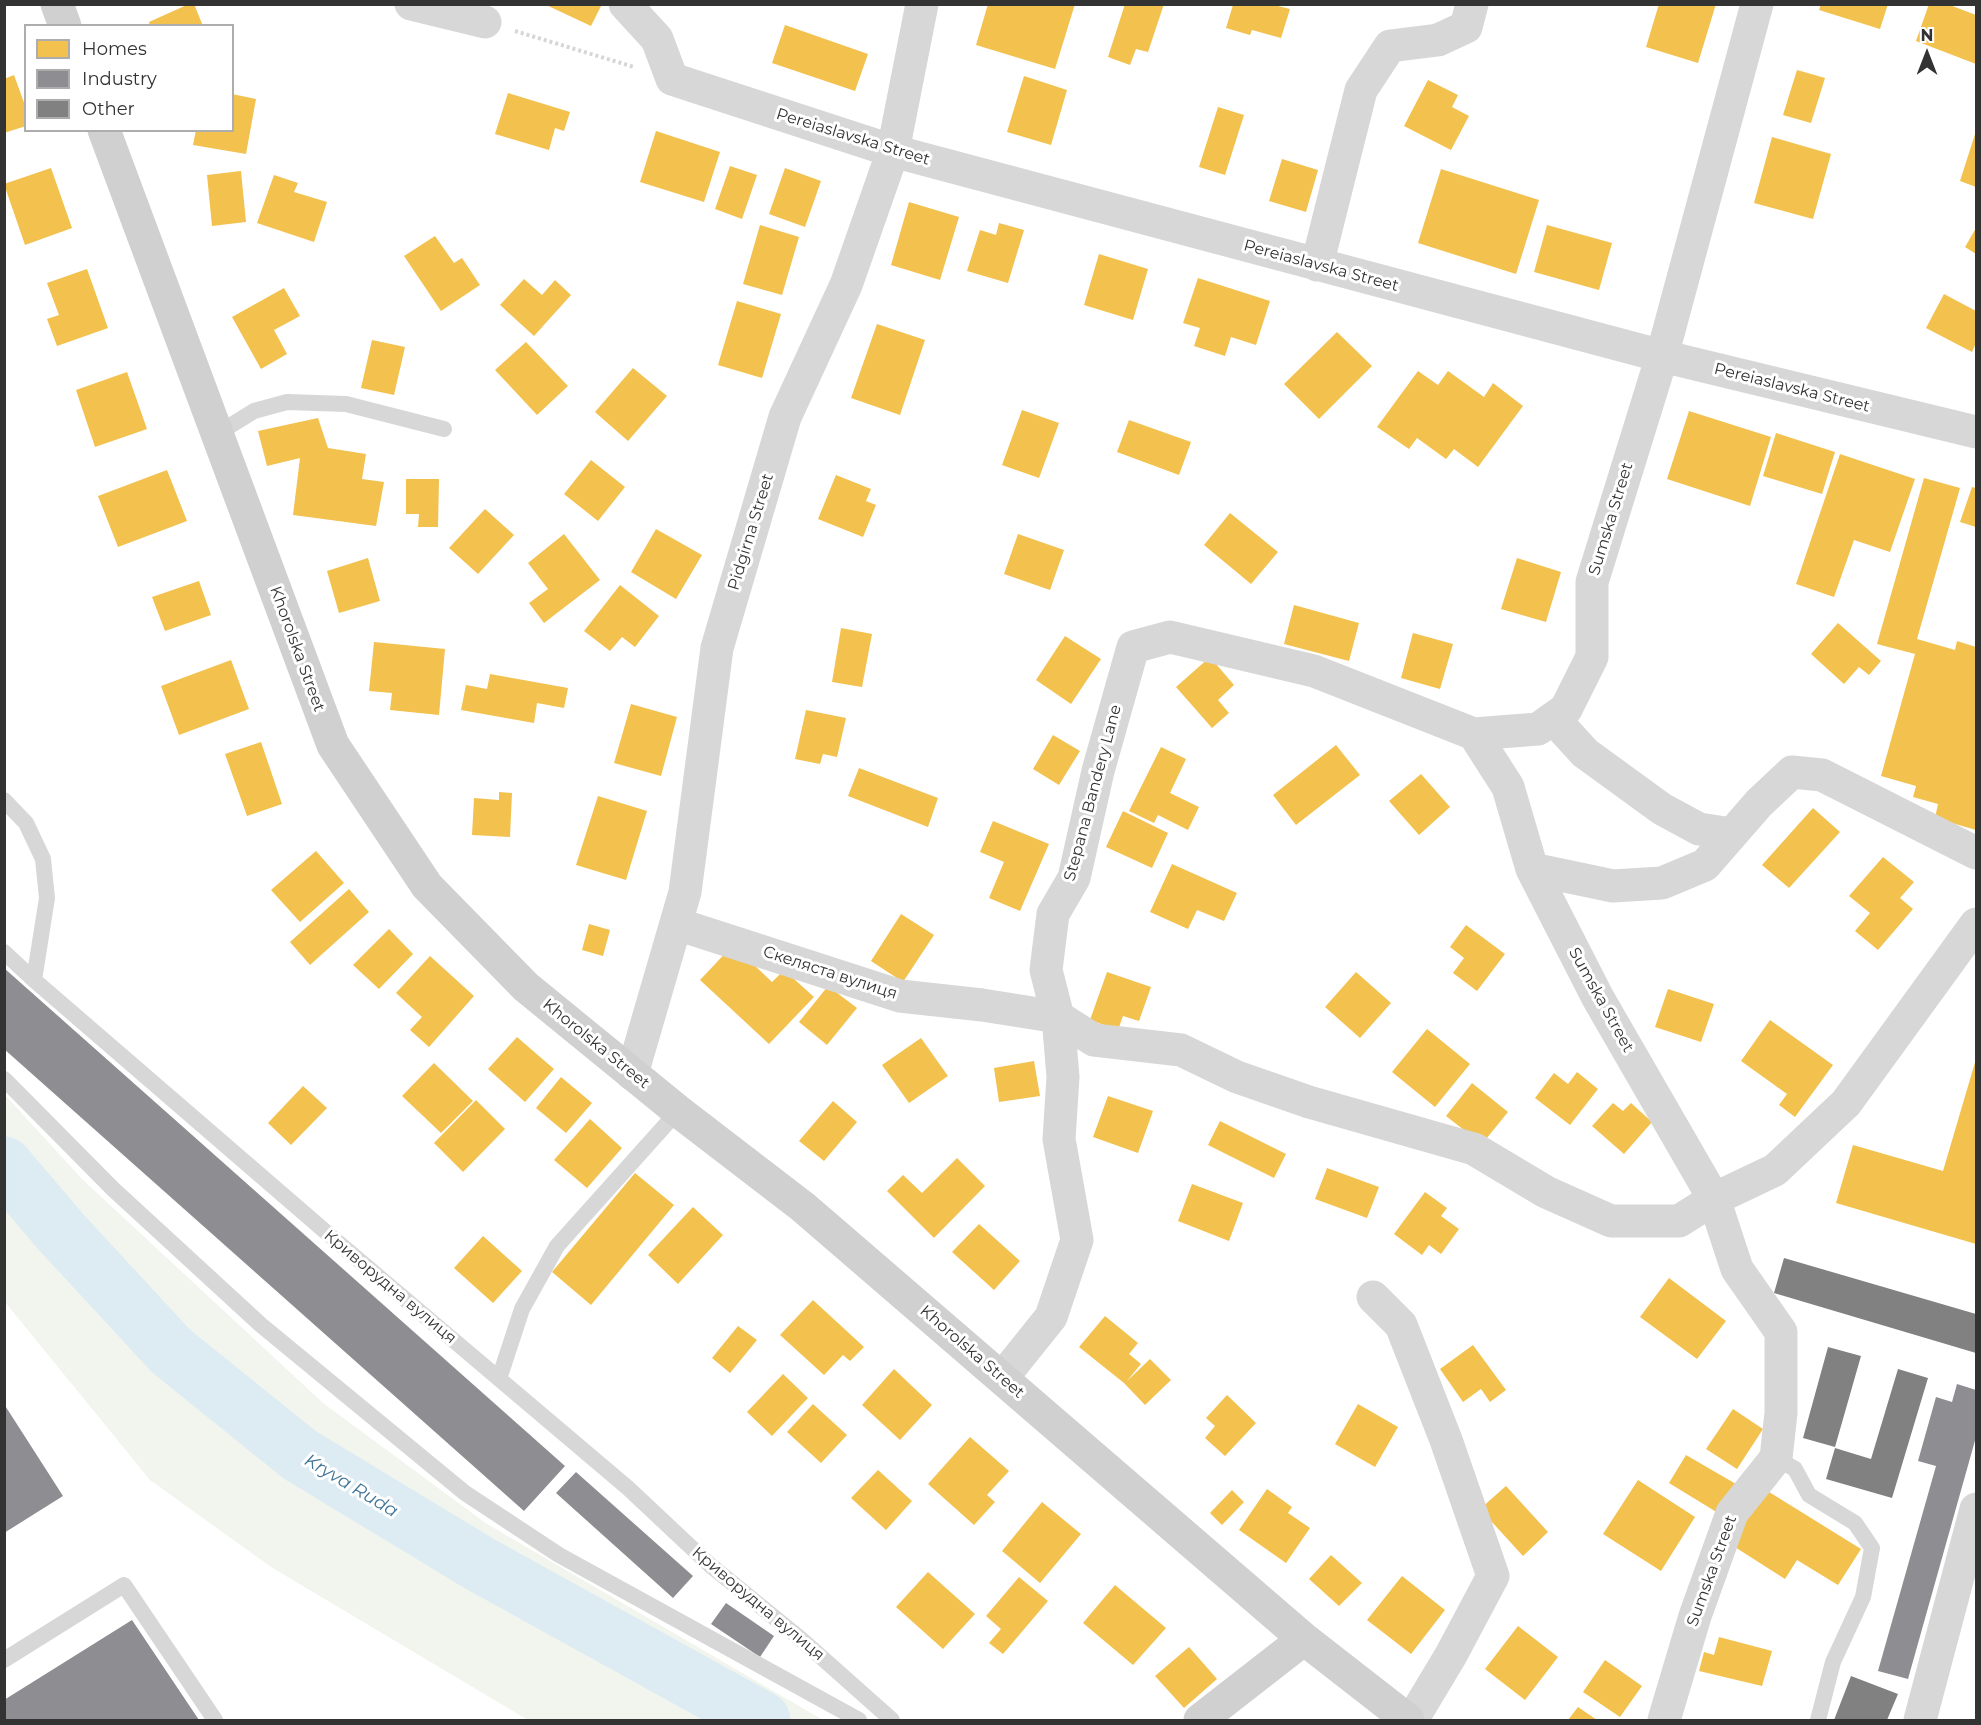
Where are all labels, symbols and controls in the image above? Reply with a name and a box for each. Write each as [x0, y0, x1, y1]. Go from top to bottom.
legend [24, 24, 234, 132]
north arrow [1897, 24, 1957, 84]
text: N [1921, 26, 1933, 45]
text: Homes [82, 38, 147, 60]
text: Industry [82, 68, 157, 90]
text: Other [82, 98, 135, 120]
street label: Pereiaslavska Street [774, 104, 932, 170]
street label: Pereiaslavska Street [1241, 236, 1401, 296]
street label: Pereiaslavska Street [1712, 359, 1872, 417]
street label: Sumska Street [1585, 460, 1637, 578]
street label: Pidgirna Street [724, 471, 778, 593]
street label: Khorolska Street [265, 584, 329, 714]
street label: Stepana Bandery Lane [1060, 703, 1126, 883]
street label: Скеляста вулиця [760, 942, 900, 1004]
street label: Sumska Street [1564, 944, 1638, 1056]
street label: Khorolska Street [539, 995, 653, 1093]
street label: Криворудна вулиця [320, 1226, 460, 1348]
street label: Khorolska Street [916, 1301, 1028, 1403]
water label: Kryva Ruda [300, 1450, 402, 1522]
street label: Sumska Street [1683, 1513, 1741, 1629]
street label: Криворудна вулиця [688, 1543, 828, 1665]

